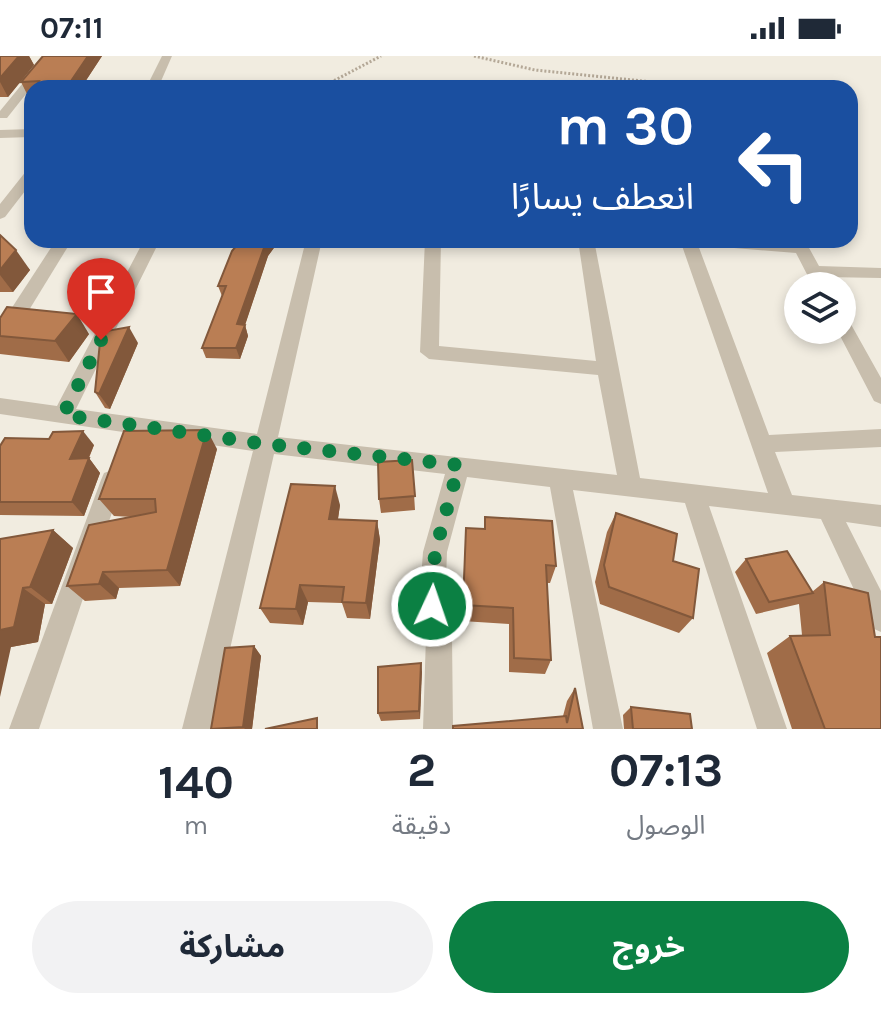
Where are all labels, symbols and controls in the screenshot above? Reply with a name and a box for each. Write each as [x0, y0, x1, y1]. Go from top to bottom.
text: 07:11 [40, 10, 103, 46]
text: 30 m [556, 93, 694, 158]
icon: left [722, 112, 826, 216]
text: انعطف يسارًا [511, 176, 694, 218]
pin [67, 258, 135, 340]
icon: arrive [79, 270, 123, 314]
map controls [784, 272, 856, 344]
button: layers [784, 272, 856, 344]
position arrow [390, 564, 474, 648]
text: 2 [407, 742, 436, 798]
text: 07:13 [609, 742, 723, 798]
text: 140 [158, 754, 234, 810]
text: m [184, 810, 208, 841]
text: دقيقة [392, 810, 451, 841]
text: الوصول [627, 810, 706, 841]
button: مشاركة [32, 901, 433, 993]
button: خروج [449, 901, 849, 993]

